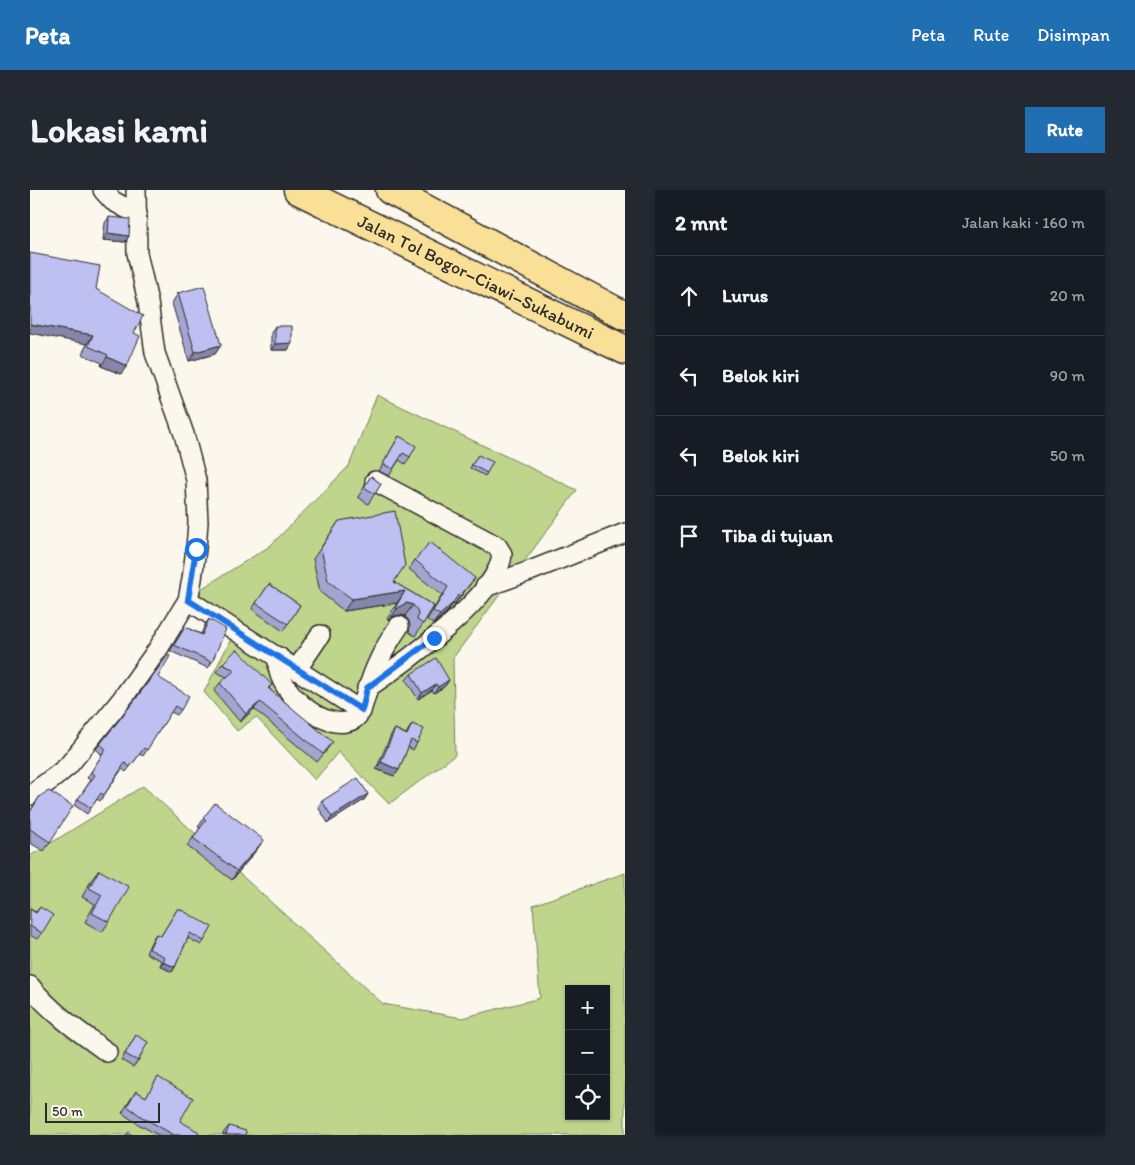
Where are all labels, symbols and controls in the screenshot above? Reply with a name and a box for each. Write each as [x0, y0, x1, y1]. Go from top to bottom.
text: Peta [25, 21, 70, 50]
text: Peta [911, 24, 945, 46]
text: Rute [973, 24, 1009, 46]
text: Disimpan [1037, 24, 1110, 46]
button: Rute [1025, 107, 1105, 153]
text: Lokasi kami [30, 109, 208, 151]
street label: Jalan Tol Bogor–Ciawi–Sukabumi [354, 210, 598, 344]
text: 2 mnt [675, 210, 728, 235]
text: Jalan kaki · 160 m [962, 213, 1085, 232]
icon: ahead [675, 282, 703, 310]
text: Lurus [722, 284, 768, 307]
text: 20 m [1050, 286, 1085, 305]
icon: left [675, 362, 703, 390]
text: Belok kiri [722, 364, 799, 387]
text: 90 m [1050, 366, 1085, 385]
icon: left [675, 442, 703, 470]
text: Belok kiri [722, 444, 799, 467]
text: 50 m [1050, 446, 1085, 465]
icon: arrive [675, 522, 703, 550]
text: Tiba di tujuan [722, 524, 833, 547]
route start [185, 538, 208, 561]
route end [423, 627, 446, 650]
map controls [565, 985, 610, 1120]
button: + [565, 985, 610, 1030]
button: − [565, 1030, 610, 1075]
button: locate [565, 1075, 610, 1120]
scale bar [45, 1100, 160, 1123]
text: 50 m [52, 1103, 83, 1120]

